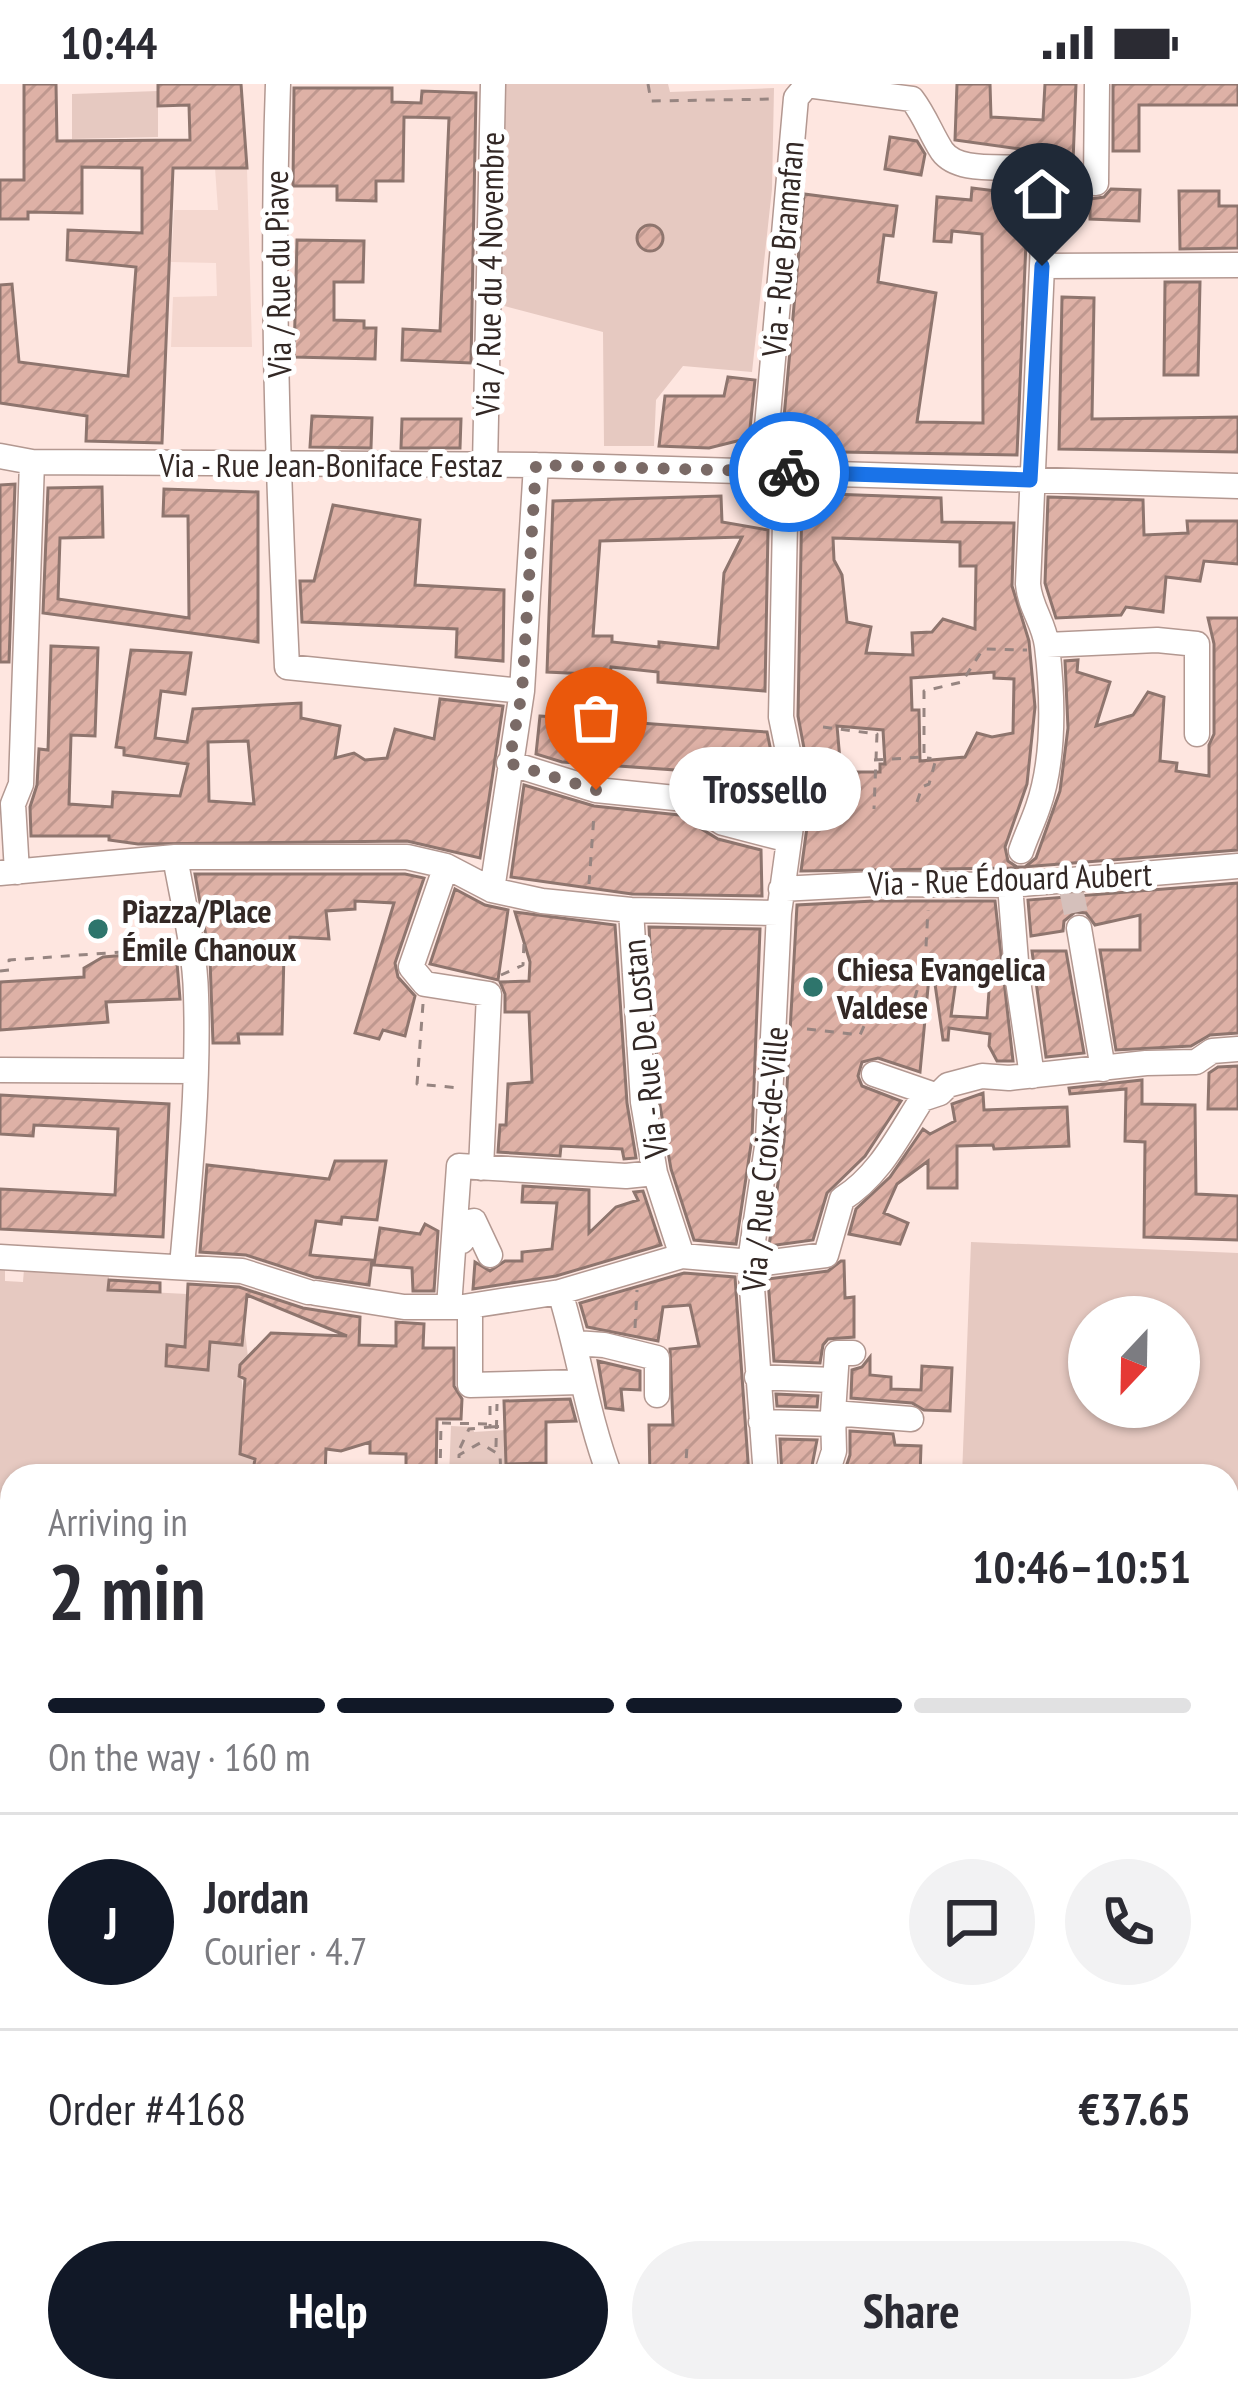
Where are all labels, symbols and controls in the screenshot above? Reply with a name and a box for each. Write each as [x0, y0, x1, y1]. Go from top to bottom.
text: 10:44 [60, 13, 157, 71]
street label: Via / Rue du 4 Novembre [465, 132, 513, 417]
street label: Via - Rue Bramafan [751, 139, 813, 360]
pin [991, 143, 1093, 266]
icon: home [1009, 161, 1075, 227]
street label: Via / Rue du Piave [254, 170, 300, 379]
courier [729, 412, 849, 532]
icon: bike [756, 439, 822, 505]
street label: Via - Rue Jean-Boniface Festaz [158, 443, 503, 486]
pin [545, 667, 647, 790]
icon: bag [563, 685, 629, 751]
callout: Trossello [668, 748, 860, 832]
text: Trossello [703, 763, 827, 814]
street label: Via - Rue Édouard Aubert [866, 852, 1153, 904]
place label: Piazza/Place Émile Chanoux [122, 889, 297, 970]
marker: Piazza/Place Émile Chanoux [85, 916, 111, 942]
street label: Via - Rue De Lostan [611, 937, 677, 1162]
place label: Chiesa Evangelica Valdese [836, 947, 1046, 1028]
marker: Chiesa Evangelica Valdese [800, 974, 826, 1000]
street label: Via / Rue Croix-de-Ville [731, 1025, 797, 1294]
north arrow [1068, 1296, 1200, 1428]
map controls [1068, 1296, 1200, 1428]
text: Arriving in [48, 1496, 188, 1547]
text: 10:46–10:51 [972, 1537, 1191, 1595]
text: 2 min [48, 1541, 206, 1642]
text: On the way · 160 m [48, 1731, 310, 1782]
button: chat [909, 1859, 1035, 1985]
button: phone [1065, 1859, 1191, 1985]
text: Jordan [204, 1867, 309, 1925]
text: J [104, 1893, 118, 1951]
text: Courier · 4.7 [204, 1925, 367, 1976]
text: Order #4168 [48, 2079, 246, 2137]
text: €37.65 [1078, 2079, 1191, 2137]
button: Help [48, 2241, 608, 2379]
button: Share [632, 2241, 1191, 2379]

